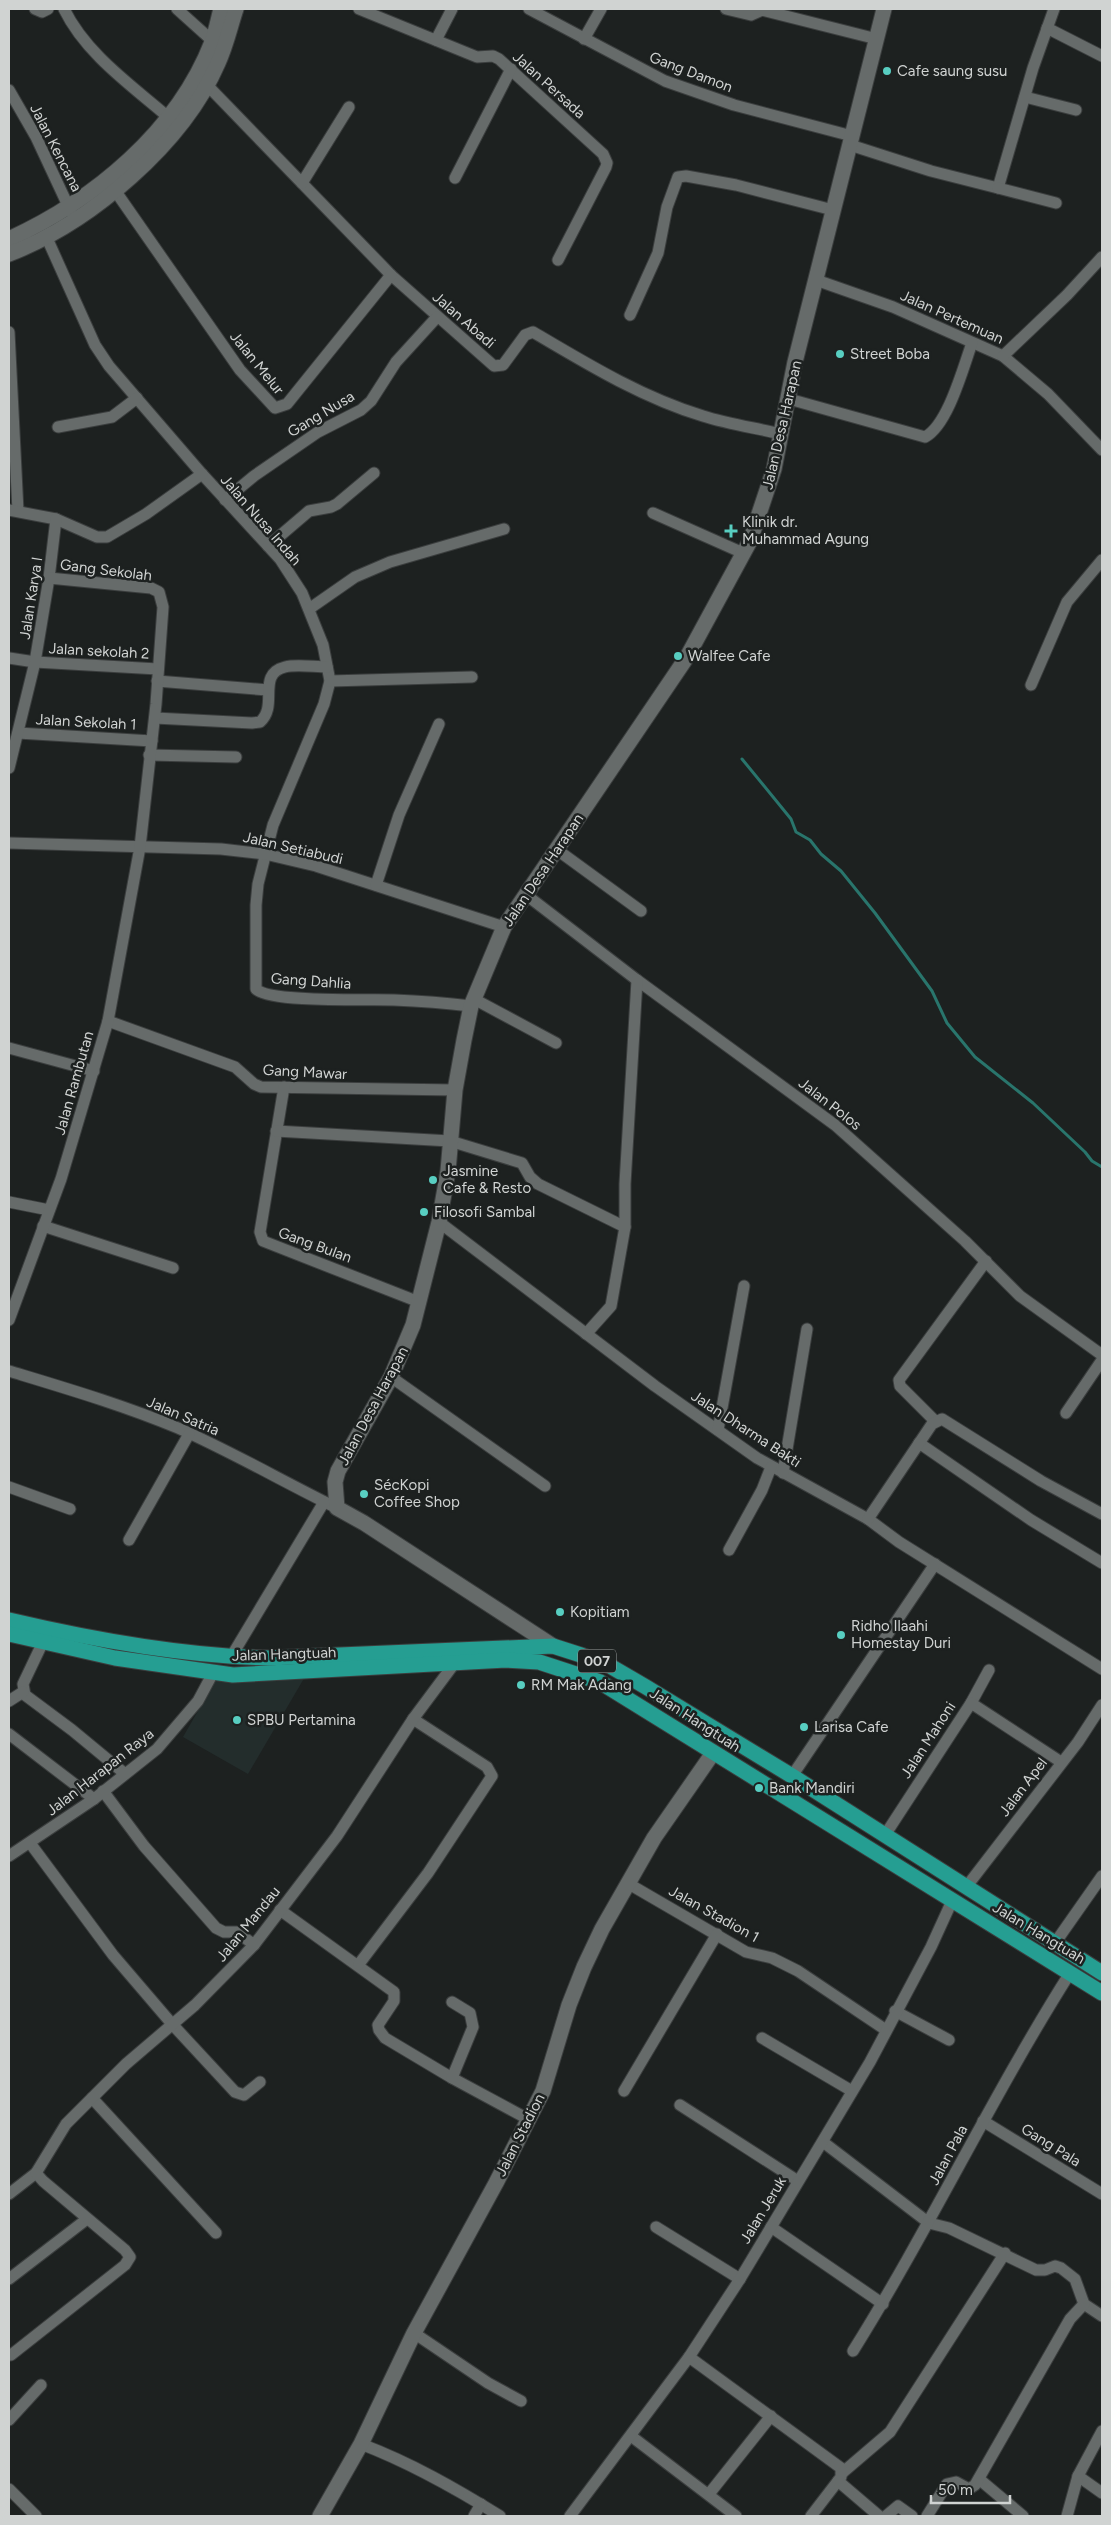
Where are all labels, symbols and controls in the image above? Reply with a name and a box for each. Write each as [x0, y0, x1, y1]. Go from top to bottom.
street label: Jalan Persada [509, 48, 589, 122]
street label: Gang Damon [647, 48, 735, 96]
place label: Cafe saung susu [897, 62, 1007, 80]
marker: Cafe saung susu [881, 65, 893, 77]
street label: Jalan Kencana [26, 101, 86, 195]
street label: Jalan Pertemuan [898, 286, 1006, 348]
street label: Jalan Abadi [429, 288, 499, 352]
street label: Jalan Melur [226, 328, 288, 398]
place label: Street Boba [850, 345, 930, 363]
marker: Street Boba [834, 348, 846, 360]
street label: Jalan Desa Harapan [758, 359, 806, 491]
street label: Gang Nusa [284, 387, 358, 441]
street label: Jalan Nusa Indah [217, 471, 305, 569]
place label: Klinik dr. Muhammad Agung [742, 513, 869, 548]
marker: Klinik dr. Muhammad Agung [724, 524, 738, 538]
street label: Jalan Karya I [16, 555, 46, 641]
street label: Gang Sekolah [59, 555, 153, 585]
street label: Jalan sekolah 2 [48, 639, 150, 663]
place label: Walfee Cafe [688, 647, 770, 665]
marker: Walfee Cafe [672, 650, 684, 662]
street label: Jalan Sekolah 1 [35, 710, 137, 734]
street label: Jalan Desa Harapan [499, 810, 587, 930]
street label: Jalan Setiabudi [241, 828, 345, 868]
street label: Gang Dahlia [270, 969, 352, 993]
street label: Jalan Rambutan [51, 1029, 97, 1137]
street label: Gang Mawar [262, 1061, 348, 1083]
street label: Jalan Polos [795, 1074, 865, 1134]
place label: Jasmine Cafe & Resto [443, 1162, 531, 1197]
marker: Jasmine Cafe & Resto [427, 1174, 439, 1186]
place label: Filosofi Sambal [434, 1203, 535, 1221]
marker: Filosofi Sambal [418, 1206, 430, 1218]
street label: Gang Bulan [276, 1223, 354, 1267]
street label: Jalan Desa Harapan [334, 1344, 412, 1468]
street label: Jalan Dharma Bakti [688, 1387, 804, 1471]
street label: Jalan Satria [144, 1393, 222, 1439]
place label: SécKopi Coffee Shop [374, 1476, 460, 1511]
marker: SécKopi Coffee Shop [358, 1488, 370, 1500]
place label: Kopitiam [570, 1603, 630, 1621]
marker: Kopitiam [554, 1606, 566, 1618]
place label: Ridho Ilaahi Homestay Duri [851, 1617, 951, 1652]
marker: Ridho Ilaahi Homestay Duri [835, 1629, 847, 1641]
street label: Jalan Hangtuah [231, 1643, 337, 1665]
road number: 007 [578, 1650, 616, 1672]
place label: RM Mak Adang [531, 1676, 632, 1694]
marker: RM Mak Adang [515, 1679, 527, 1691]
street label: Jalan Hangtuah [646, 1684, 744, 1756]
street label: Jalan Mahoni [897, 1698, 959, 1782]
place label: SPBU Pertamina [247, 1711, 356, 1729]
marker: SPBU Pertamina [231, 1714, 243, 1726]
place label: Larisa Cafe [814, 1718, 889, 1736]
marker: Larisa Cafe [798, 1721, 810, 1733]
street label: Jalan Harapan Raya [43, 1725, 157, 1819]
street label: Jalan Apel [995, 1754, 1051, 1820]
place label: Bank Mandiri [769, 1779, 855, 1797]
marker: Bank Mandiri [753, 1782, 765, 1794]
street label: Jalan Stadion 1 [666, 1882, 762, 1946]
street label: Jalan Mandau [212, 1883, 284, 1965]
street label: Jalan Hangtuah [990, 1898, 1088, 1968]
street label: Jalan Stadion [491, 2091, 549, 2179]
street label: Gang Pala [1018, 2120, 1084, 2170]
street label: Jalan Pala [925, 2122, 971, 2188]
street label: Jalan Jeruk [736, 2173, 790, 2247]
scale bar [931, 2472, 1010, 2504]
text: 50 m [938, 2481, 973, 2499]

